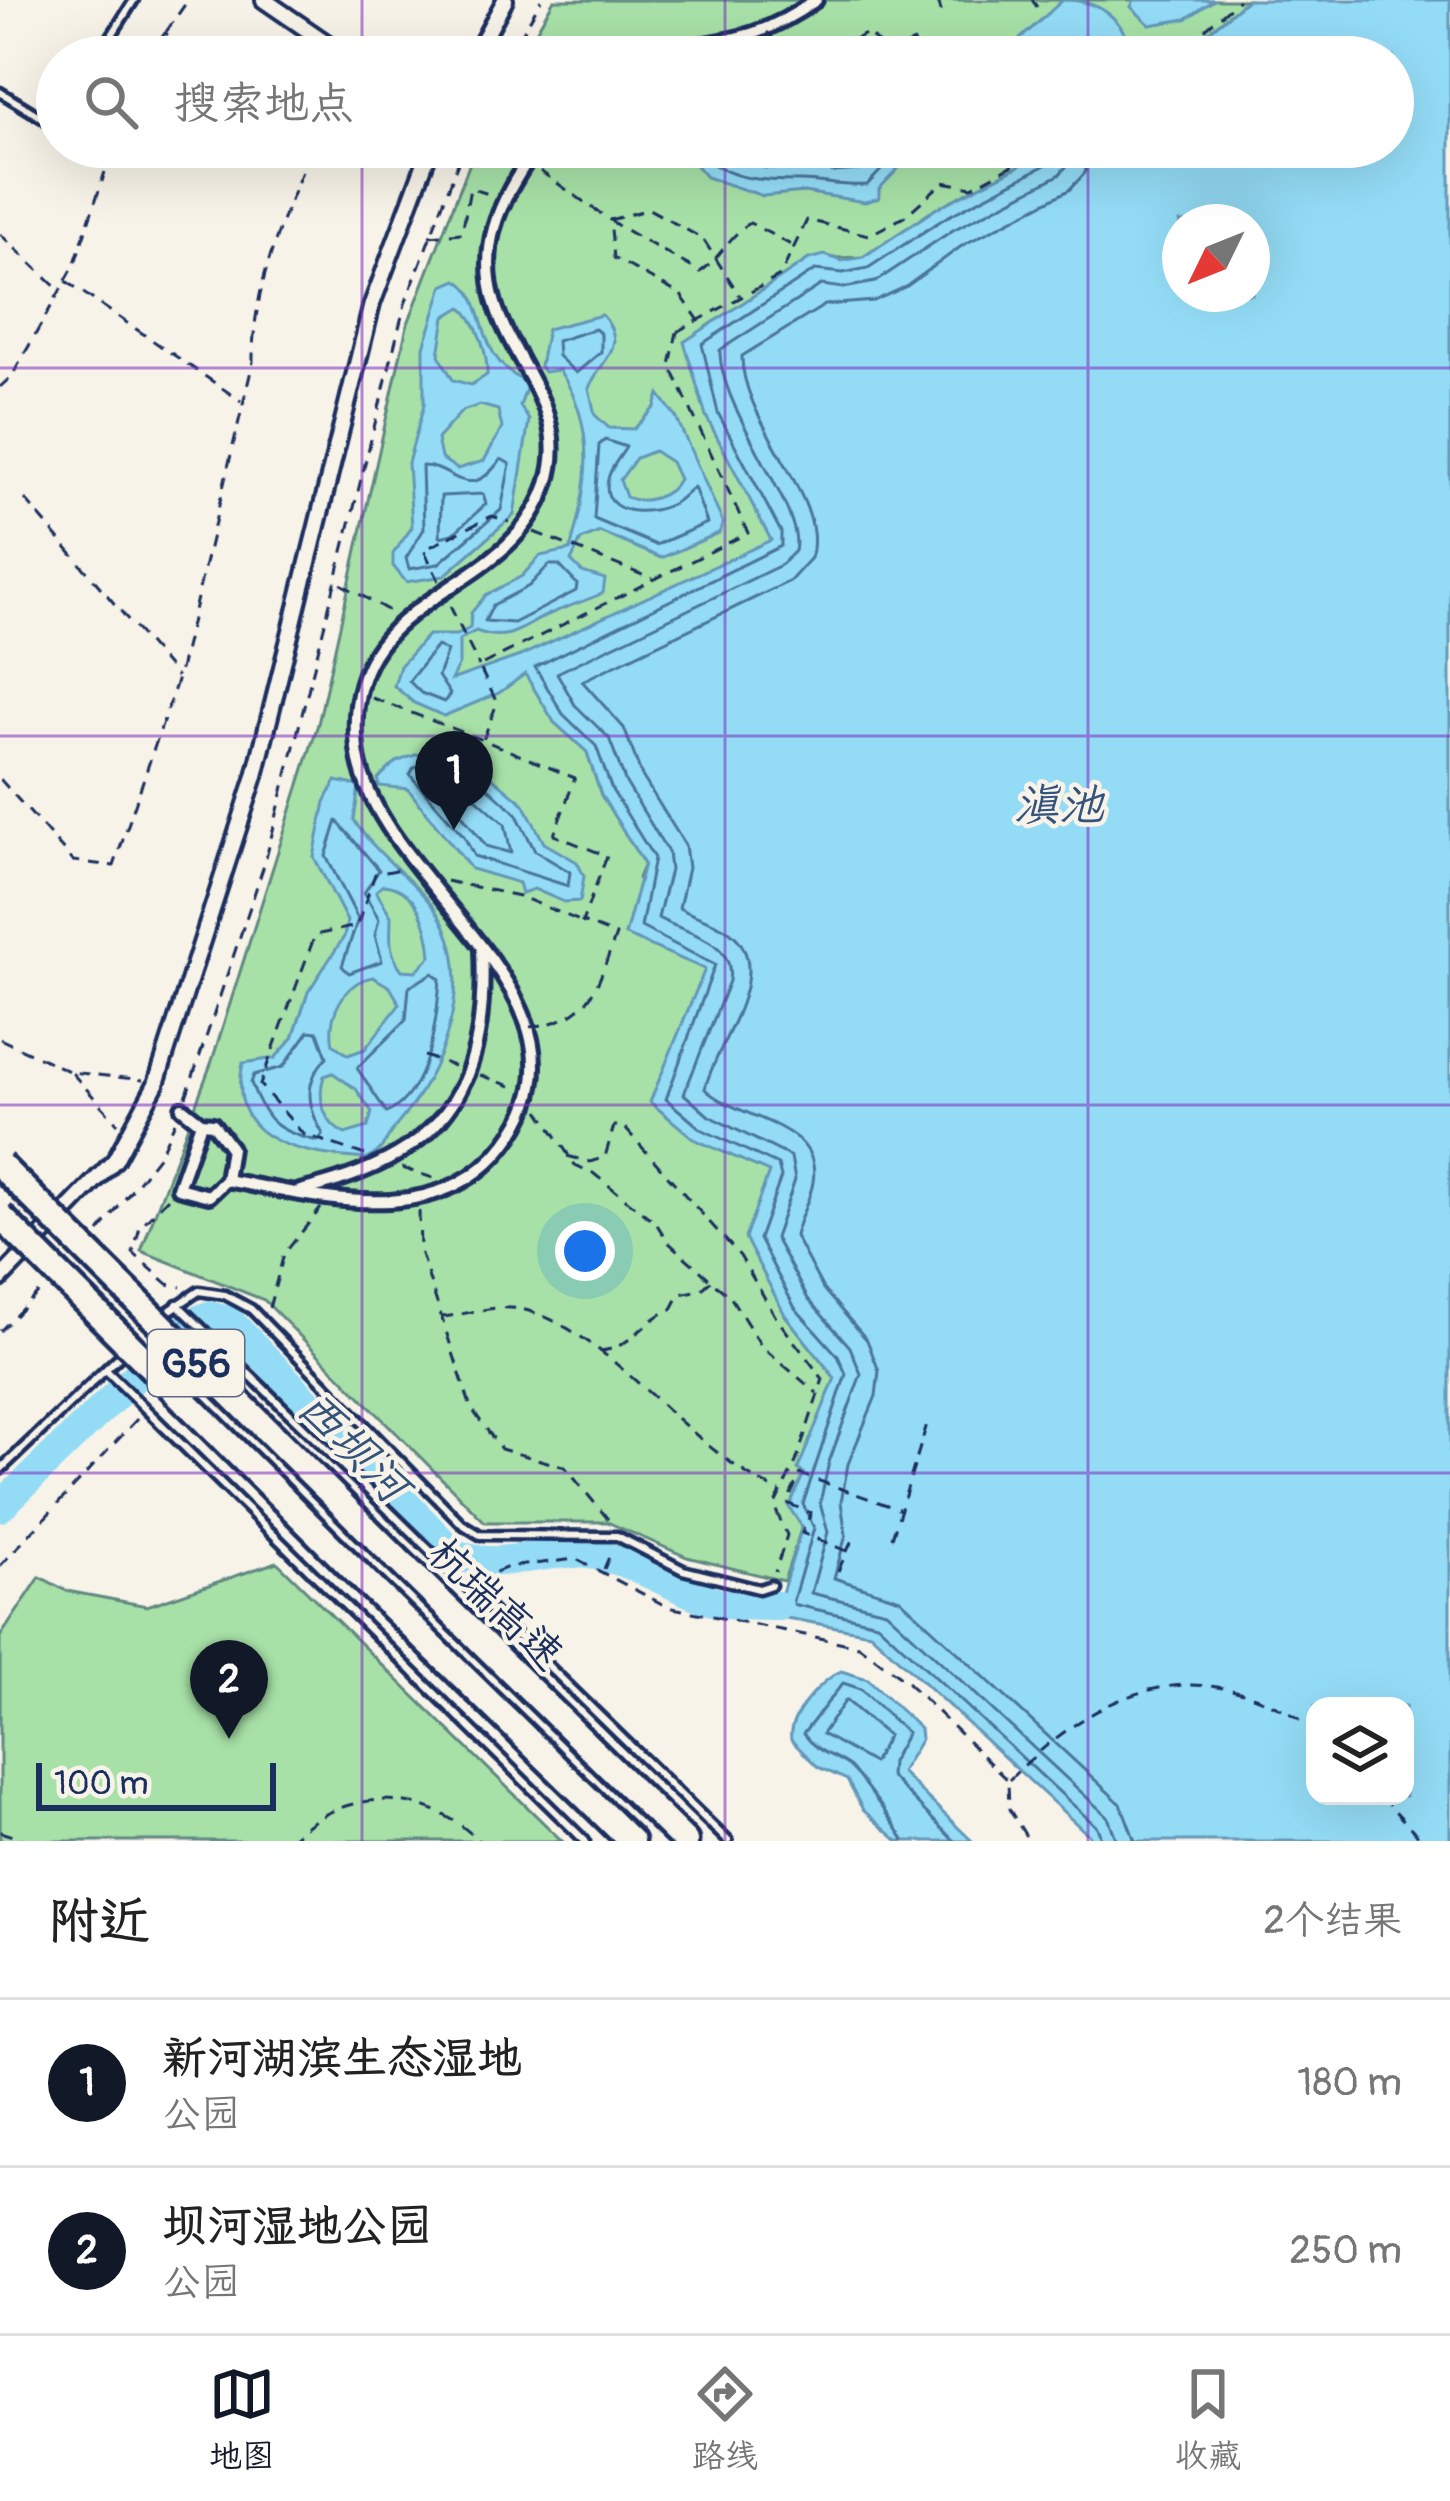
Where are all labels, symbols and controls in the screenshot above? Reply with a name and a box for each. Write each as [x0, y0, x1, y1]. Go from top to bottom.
search box [36, 36, 1414, 168]
icon: search [78, 69, 144, 135]
text: 搜索地点 [174, 76, 354, 132]
north arrow [1162, 204, 1270, 312]
pin: 1 [415, 731, 493, 830]
water label: 滇池 [1014, 778, 1106, 834]
your location [555, 1221, 615, 1281]
road number: G56 [148, 1330, 244, 1396]
water label: 西坝河 [285, 1380, 425, 1520]
street label: 杭瑞高速 [417, 1527, 574, 1681]
pin: 2 [190, 1640, 268, 1739]
map controls [1306, 1697, 1414, 1805]
button: layers [1306, 1697, 1414, 1805]
scale bar [36, 1757, 276, 1810]
text: 100 m [54, 1763, 148, 1804]
text: 附近 [48, 1890, 150, 1954]
text: 2个结果 [1263, 1896, 1402, 1945]
text: 新河湖滨生态湿地 [162, 2031, 522, 2087]
text: 1 [79, 2058, 95, 2107]
text: 180 m [1297, 2058, 1402, 2107]
text: 公园 [162, 2090, 240, 2139]
text: 坝河湿地公园 [162, 2199, 432, 2255]
text: 2 [76, 2226, 98, 2275]
text: 250 m [1289, 2226, 1402, 2275]
text: 公园 [162, 2258, 240, 2307]
tab: 地图 [209, 2361, 275, 2477]
tab: 路线 [692, 2361, 758, 2477]
tab: 收藏 [1175, 2361, 1241, 2477]

